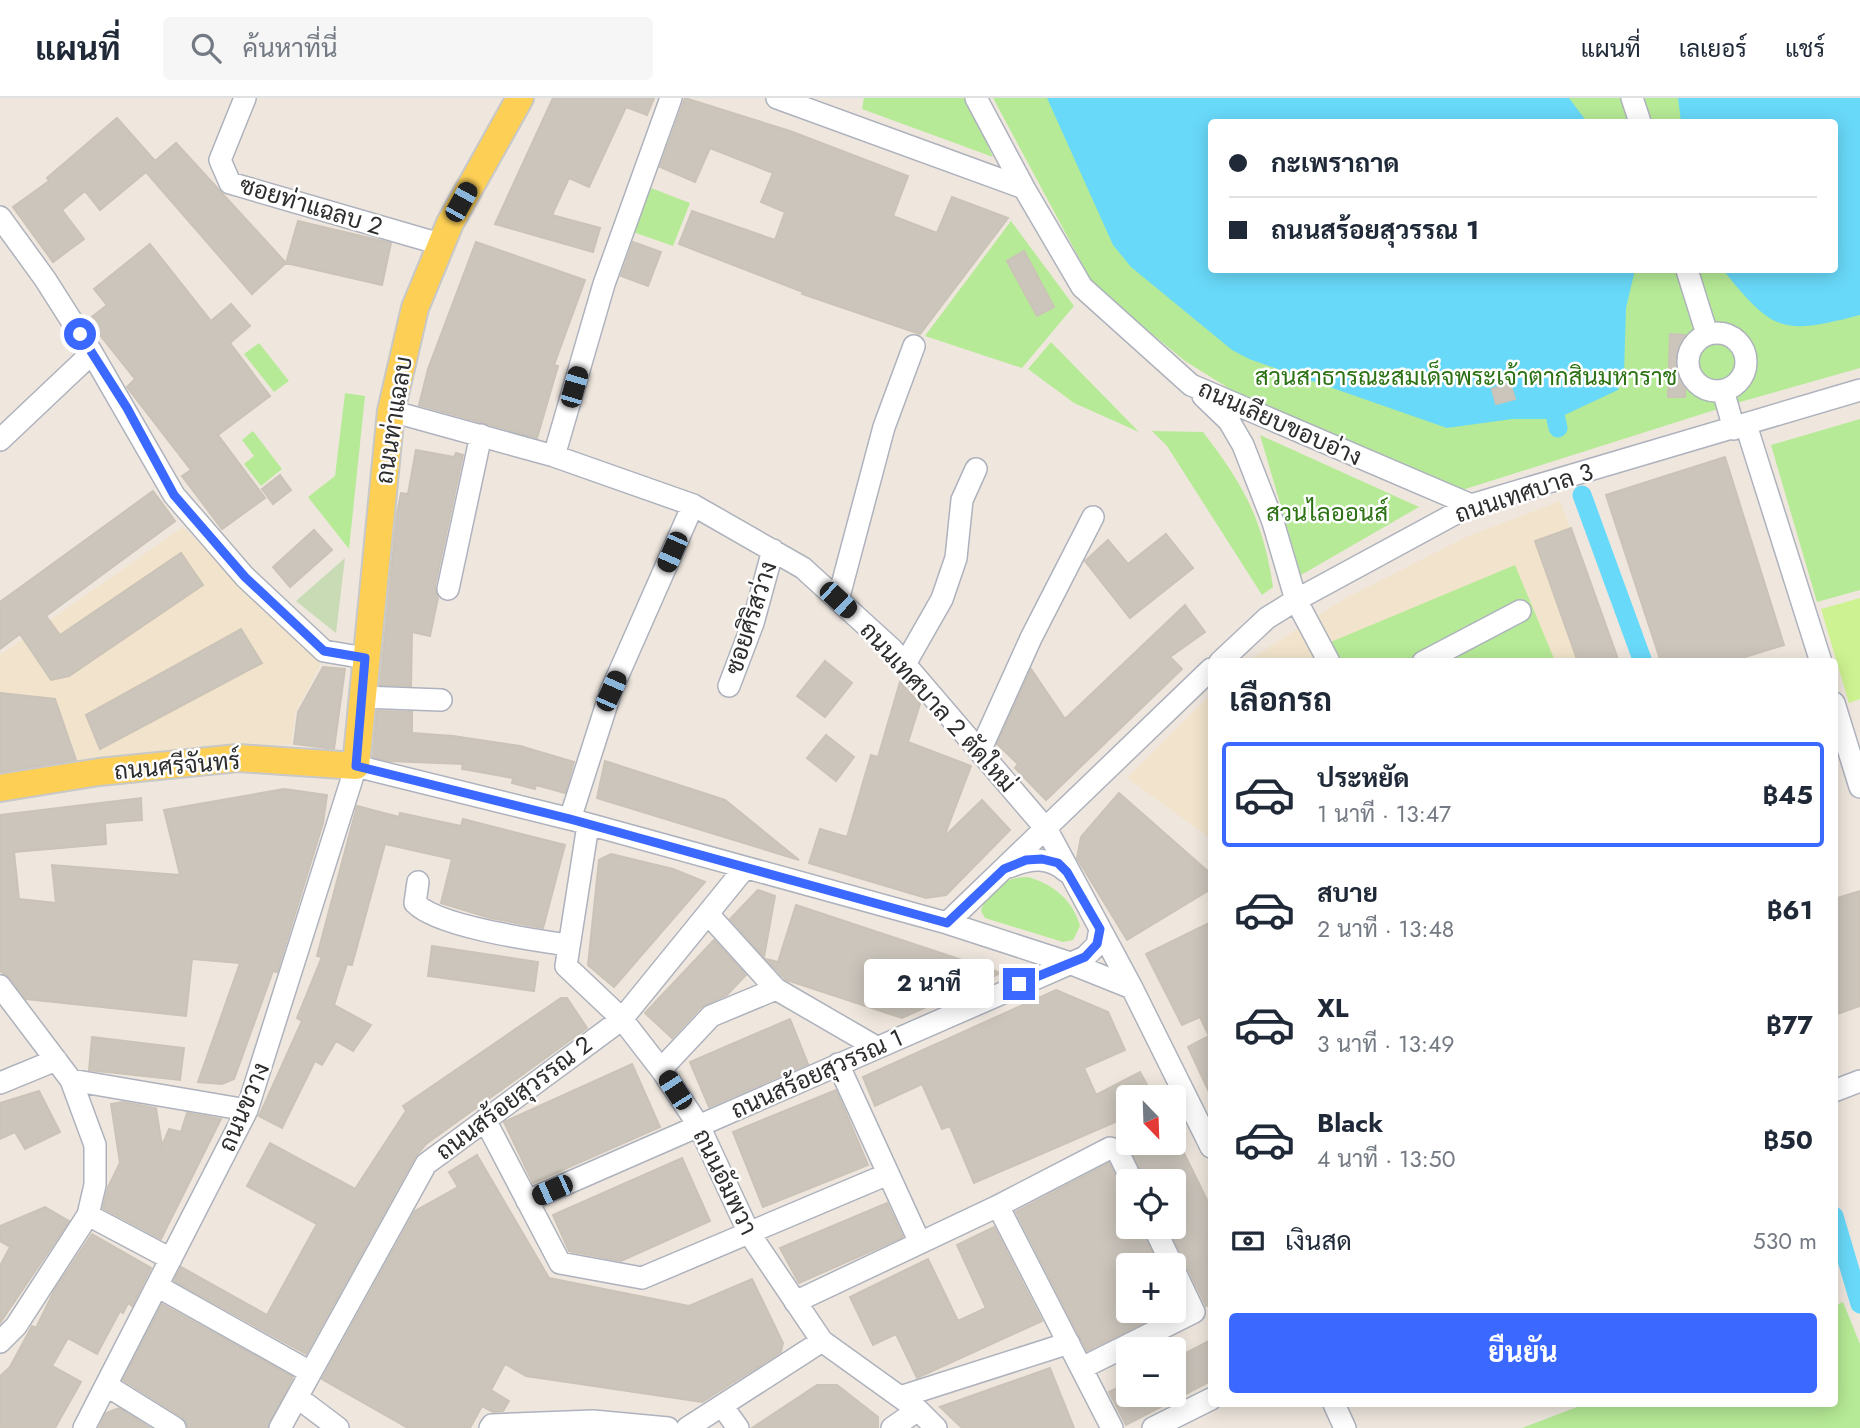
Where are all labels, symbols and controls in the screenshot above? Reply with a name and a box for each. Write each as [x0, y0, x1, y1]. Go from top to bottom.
search box [163, 17, 653, 80]
text: แผนที่ [35, 25, 121, 72]
icon: search [187, 29, 225, 67]
text: ค้นหาที่นี่ [243, 29, 338, 67]
text: แผนที่ [1581, 31, 1641, 66]
text: เลเยอร์ [1679, 31, 1747, 66]
text: แชร์ [1785, 31, 1825, 66]
text: กะเพราถาด [1271, 144, 1399, 182]
street label: ซอยท่าแฉลบ 2 [235, 167, 387, 244]
car [442, 179, 481, 225]
text: ถนนสร้อยสุวรรณ 1 [1271, 211, 1479, 249]
route start [64, 318, 96, 350]
street label: ถนนท่าแฉลบ [366, 354, 421, 486]
park label: สวนสาธารณะสมเด็จพระเจ้าตากสินมหาราช [1255, 359, 1677, 394]
car [559, 364, 590, 410]
street label: ถนนเลียบขอบอ่าง [1193, 371, 1368, 474]
street label: ถนนเทศบาล 3 [1450, 454, 1598, 531]
park label: สวนไลออนส์ [1266, 495, 1388, 530]
car [654, 529, 691, 575]
street label: ซอยศิริสว่าง [716, 557, 785, 679]
car [816, 578, 861, 622]
street label: ถนนเทศบาล 2 ตัดใหม่ [852, 614, 1025, 800]
car [593, 668, 630, 714]
text: เลือกรถ [1229, 677, 1332, 723]
street label: ถนนศรีจันทร์ [112, 743, 242, 788]
text: ประหยัด [1317, 759, 1410, 797]
icon: car [1233, 763, 1296, 826]
text: ฿45 [1762, 776, 1813, 814]
text: 1 นาที · 13:47 [1317, 797, 1451, 831]
text: สบาย [1317, 874, 1378, 912]
icon: car [1233, 878, 1296, 941]
text: ฿61 [1767, 891, 1813, 929]
text: 2 นาที · 13:48 [1317, 912, 1454, 946]
callout: 2 นาที [865, 960, 995, 1008]
text: 2 นาที [897, 966, 961, 1000]
route end [1003, 968, 1035, 1000]
text: XL [1317, 989, 1349, 1027]
icon: car [1233, 993, 1296, 1056]
text: ฿77 [1766, 1006, 1813, 1044]
street label: ถนนสร้อยสุวรรณ 1 [725, 1020, 909, 1127]
street label: ถนนสร้อยสุวรรณ 2 [428, 1027, 599, 1168]
text: 3 นาที · 13:49 [1317, 1027, 1455, 1061]
street label: ถนนขวาง [209, 1057, 278, 1157]
car [655, 1067, 696, 1113]
north arrow [1116, 1085, 1186, 1155]
map controls [1116, 1085, 1186, 1407]
text: Black [1317, 1104, 1383, 1142]
icon: car [1233, 1108, 1296, 1171]
text: ฿50 [1763, 1121, 1813, 1159]
street label: ถนนอัมพวา [685, 1123, 766, 1241]
text: 4 นาที · 13:50 [1317, 1142, 1456, 1176]
button: locate [1116, 1169, 1186, 1239]
car [529, 1172, 576, 1208]
icon: cash [1229, 1222, 1267, 1260]
text: เงินสด [1285, 1222, 1352, 1260]
text: 530 m [1753, 1224, 1817, 1258]
button: + [1116, 1253, 1186, 1323]
button: ยืนยัน [1229, 1313, 1817, 1393]
button: − [1116, 1337, 1186, 1407]

